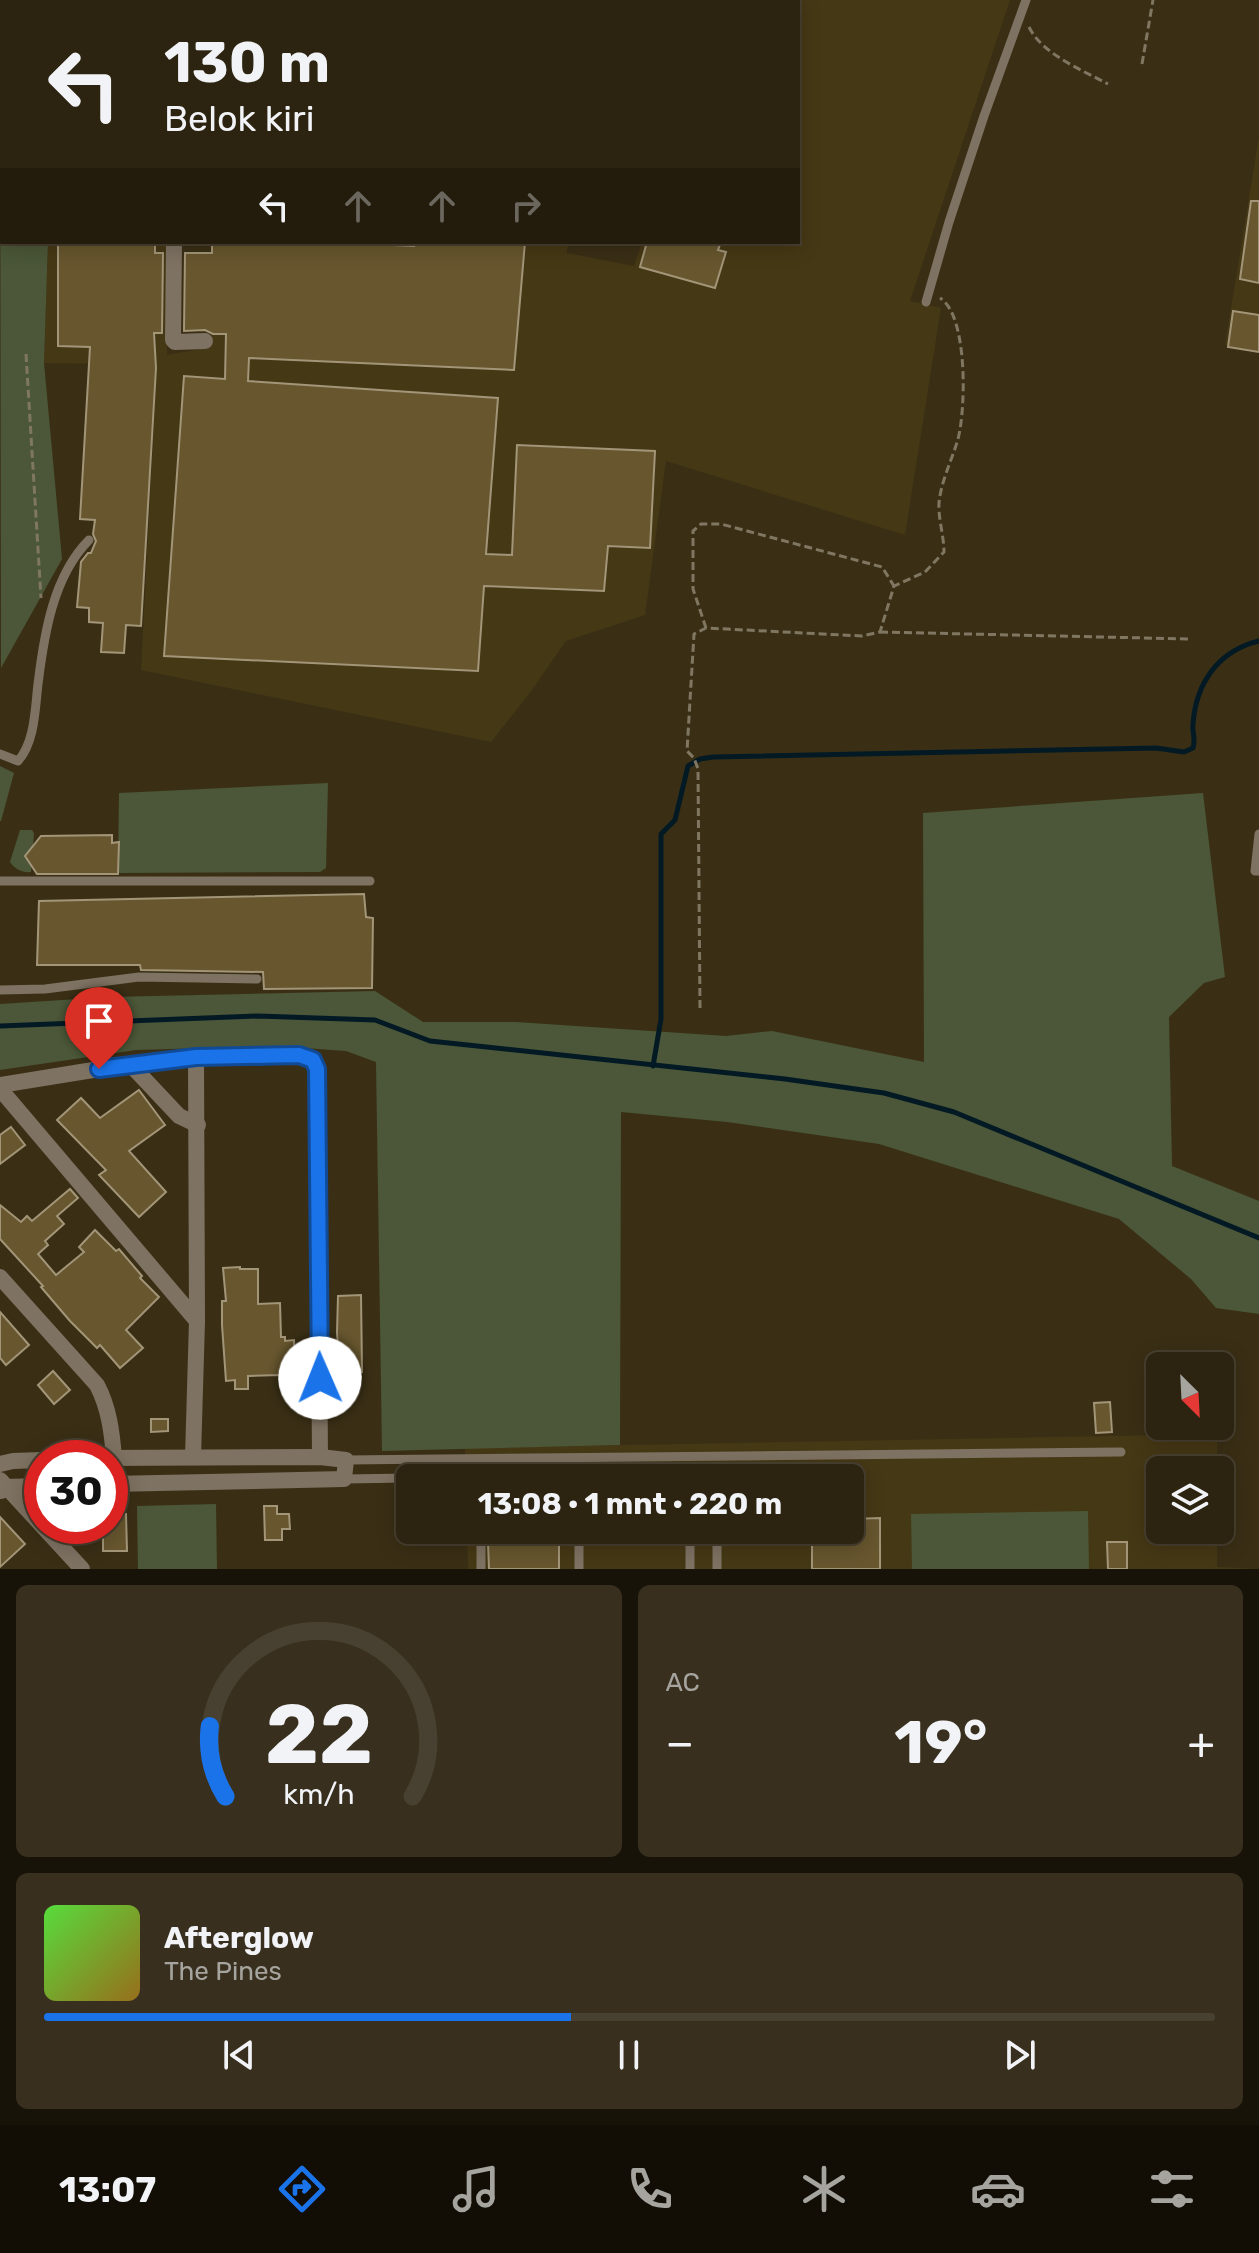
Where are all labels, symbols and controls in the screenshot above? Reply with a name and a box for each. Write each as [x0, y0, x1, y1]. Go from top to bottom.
text: 130 m [164, 30, 330, 96]
icon: left [32, 32, 136, 136]
text: Belok kiri [164, 97, 314, 140]
icon: left [252, 184, 296, 228]
icon: ahead [336, 184, 380, 228]
icon: ahead [420, 184, 464, 228]
icon: right [504, 184, 548, 228]
pin [65, 987, 133, 1069]
icon: arrive [77, 999, 121, 1043]
position arrow [278, 1336, 362, 1420]
north arrow [1146, 1352, 1234, 1440]
map controls [1146, 1352, 1234, 1544]
speed limit sign: 30 [24, 1440, 128, 1544]
button: layers [1146, 1456, 1234, 1544]
text: 13:08 · 1 mnt · 220 m [478, 1486, 782, 1522]
text: AC [666, 1667, 700, 1698]
text: 22 [265, 1685, 373, 1784]
text: 19° [894, 1707, 987, 1778]
text: − [666, 1717, 694, 1769]
text: + [1188, 1717, 1215, 1769]
text: km/h [283, 1777, 354, 1811]
text: Afterglow [164, 1920, 314, 1956]
text: The Pines [164, 1956, 282, 1987]
icon: previous [217, 2033, 261, 2077]
icon: pause [607, 2033, 651, 2077]
icon: next [998, 2033, 1042, 2077]
icon: directions [274, 2161, 330, 2217]
icon: music [448, 2161, 504, 2217]
icon: phone [622, 2161, 678, 2217]
icon: climate [796, 2161, 852, 2217]
icon: car [970, 2161, 1026, 2217]
icon: filters [1144, 2161, 1200, 2217]
text: 13:07 [59, 2168, 156, 2211]

